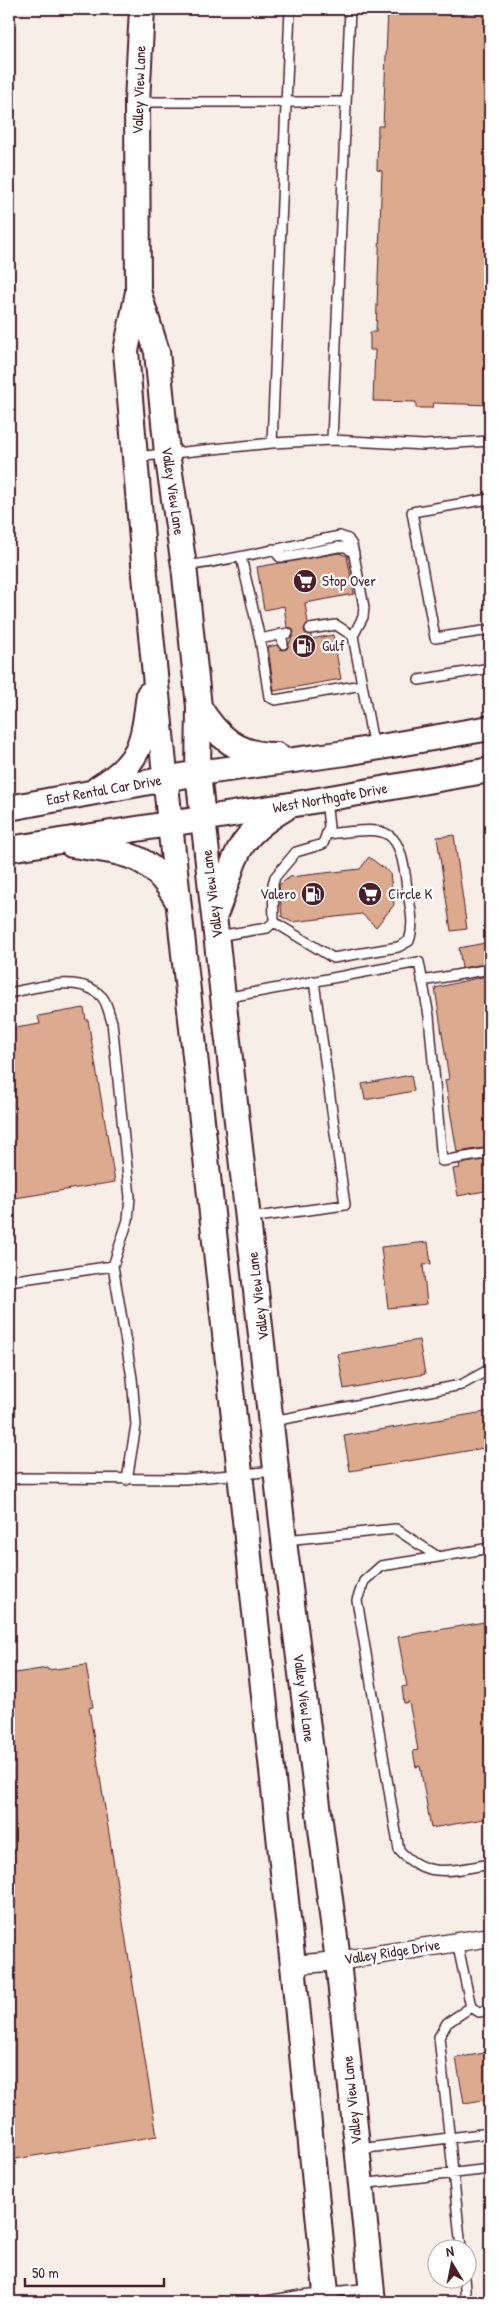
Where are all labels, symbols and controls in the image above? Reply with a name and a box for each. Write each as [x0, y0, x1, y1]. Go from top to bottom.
street label: Valley View Lane [126, 45, 151, 135]
street label: Valley View Lane [157, 445, 190, 536]
supermarket icon: Stop Over [292, 568, 318, 594]
place label: Stop Over [322, 570, 376, 591]
fuel station icon: Gulf [291, 633, 317, 659]
place label: Gulf [322, 635, 345, 656]
street label: East Rental Car Drive [45, 769, 163, 810]
street label: West Northgate Drive [271, 777, 389, 818]
street label: Valley View Lane [196, 849, 227, 939]
fuel station icon: Valero [300, 881, 326, 907]
supermarket icon: Circle K [357, 881, 383, 907]
place label: Valero [260, 883, 296, 904]
place label: Circle K [388, 883, 433, 904]
street label: Valley View Lane [242, 1251, 273, 1341]
street label: Valley View Lane [289, 1653, 320, 1743]
street label: Valley Ridge Drive [342, 1934, 441, 1969]
street label: Valley View Lane [336, 2055, 367, 2145]
north arrow [426, 2238, 476, 2288]
text: N [444, 2241, 456, 2261]
scale bar [25, 2256, 164, 2288]
text: 50 m [32, 2262, 59, 2283]

